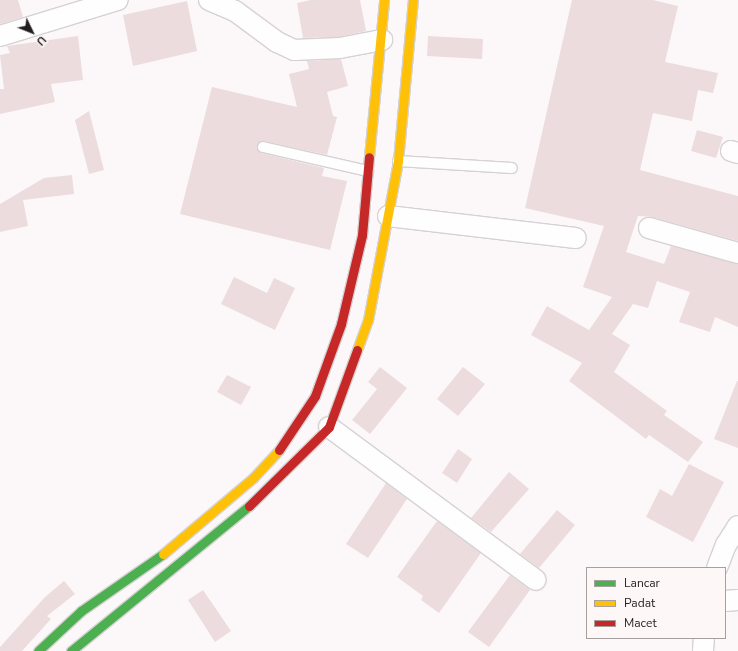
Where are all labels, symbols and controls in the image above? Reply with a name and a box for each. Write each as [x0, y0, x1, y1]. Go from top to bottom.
north arrow [12, 12, 52, 52]
text: U [33, 32, 49, 49]
legend [586, 567, 726, 639]
text: Lancar [624, 575, 660, 591]
text: Padat [624, 595, 655, 611]
text: Macet [624, 615, 657, 631]

